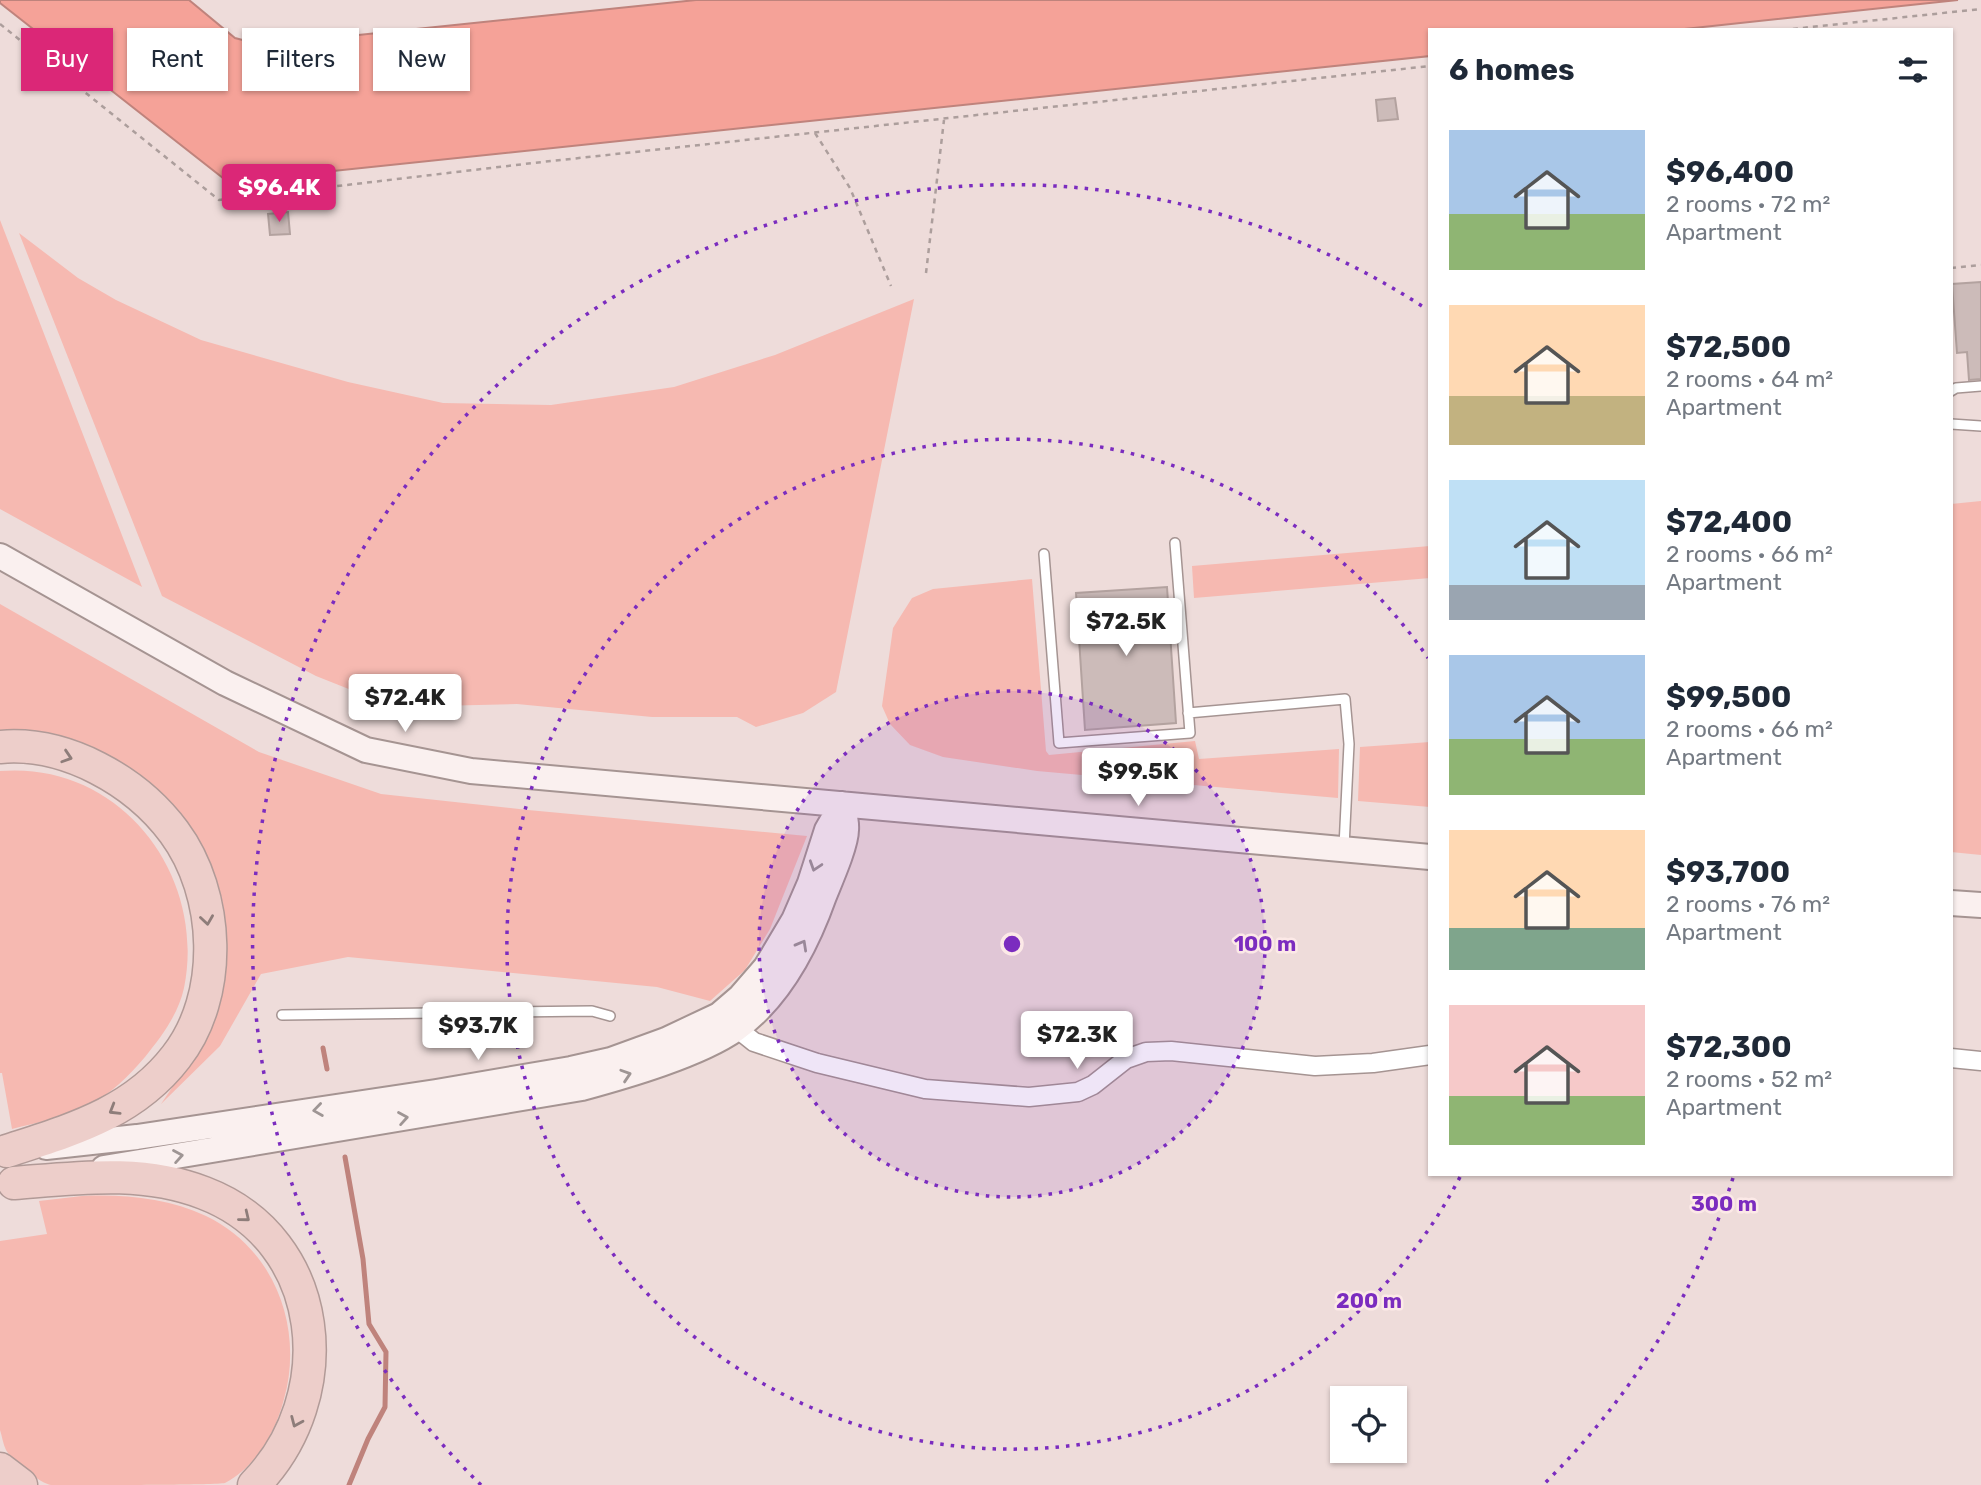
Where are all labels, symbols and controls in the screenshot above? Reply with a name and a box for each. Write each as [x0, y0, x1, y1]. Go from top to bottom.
chip: Buy [21, 28, 113, 91]
chip: Rent [127, 28, 228, 91]
chip: Filters [242, 28, 359, 91]
chip: New [373, 28, 470, 91]
icon: filters [1894, 51, 1932, 89]
text: 6 homes [1449, 52, 1575, 88]
text: $96,400 [1666, 154, 1794, 190]
icon: home [1505, 158, 1589, 242]
pin: $96.4K [222, 164, 336, 224]
text: $96.4K [238, 173, 320, 201]
text: 2 rooms · 72 m² [1666, 190, 1830, 218]
text: Apartment [1666, 218, 1782, 246]
text: $72,500 [1666, 329, 1791, 365]
icon: home [1505, 333, 1589, 417]
text: 2 rooms · 64 m² [1666, 365, 1833, 393]
text: Apartment [1666, 393, 1782, 421]
text: $72,400 [1666, 504, 1792, 540]
icon: home [1505, 508, 1589, 592]
text: 2 rooms · 66 m² [1666, 540, 1833, 568]
text: Apartment [1666, 568, 1782, 596]
pin: $72.5K [1069, 598, 1183, 658]
text: $72.5K [1086, 607, 1166, 635]
pin: $72.4K [348, 674, 462, 734]
text: $99,500 [1666, 679, 1791, 715]
text: $72.4K [365, 683, 445, 711]
icon: home [1505, 683, 1589, 767]
text: 2 rooms · 66 m² [1666, 715, 1833, 743]
text: Apartment [1666, 743, 1782, 771]
one-way arrow [61, 748, 73, 763]
pin: $99.5K [1081, 748, 1195, 808]
text: $99.5K [1098, 757, 1178, 785]
text: $93,700 [1666, 854, 1790, 890]
icon: home [1505, 858, 1589, 942]
one-way arrow [809, 859, 823, 871]
text: 2 rooms · 76 m² [1666, 890, 1830, 918]
one-way arrow [199, 914, 214, 925]
text: Apartment [1666, 918, 1782, 946]
text: 100 m [1234, 931, 1296, 956]
centre of rings [1000, 932, 1024, 956]
one-way arrow [794, 940, 807, 952]
pin: $93.7K [421, 1002, 535, 1062]
text: $93.7K [438, 1011, 518, 1039]
pin: $72.3K [1020, 1012, 1134, 1071]
text: $72.3K [1037, 1020, 1117, 1048]
text: $72,300 [1666, 1029, 1792, 1065]
icon: home [1505, 1033, 1589, 1117]
text: 2 rooms · 52 m² [1666, 1065, 1832, 1093]
one-way arrow [619, 1069, 631, 1083]
text: Apartment [1666, 1093, 1782, 1121]
one-way arrow [108, 1102, 121, 1115]
one-way arrow [312, 1102, 324, 1117]
one-way arrow [397, 1111, 408, 1126]
one-way arrow [172, 1149, 184, 1164]
text: 300 m [1691, 1191, 1757, 1216]
one-way arrow [236, 1209, 249, 1221]
text: 200 m [1336, 1288, 1402, 1313]
map controls [1330, 1386, 1407, 1463]
button: locate [1330, 1386, 1407, 1463]
one-way arrow [290, 1414, 304, 1427]

